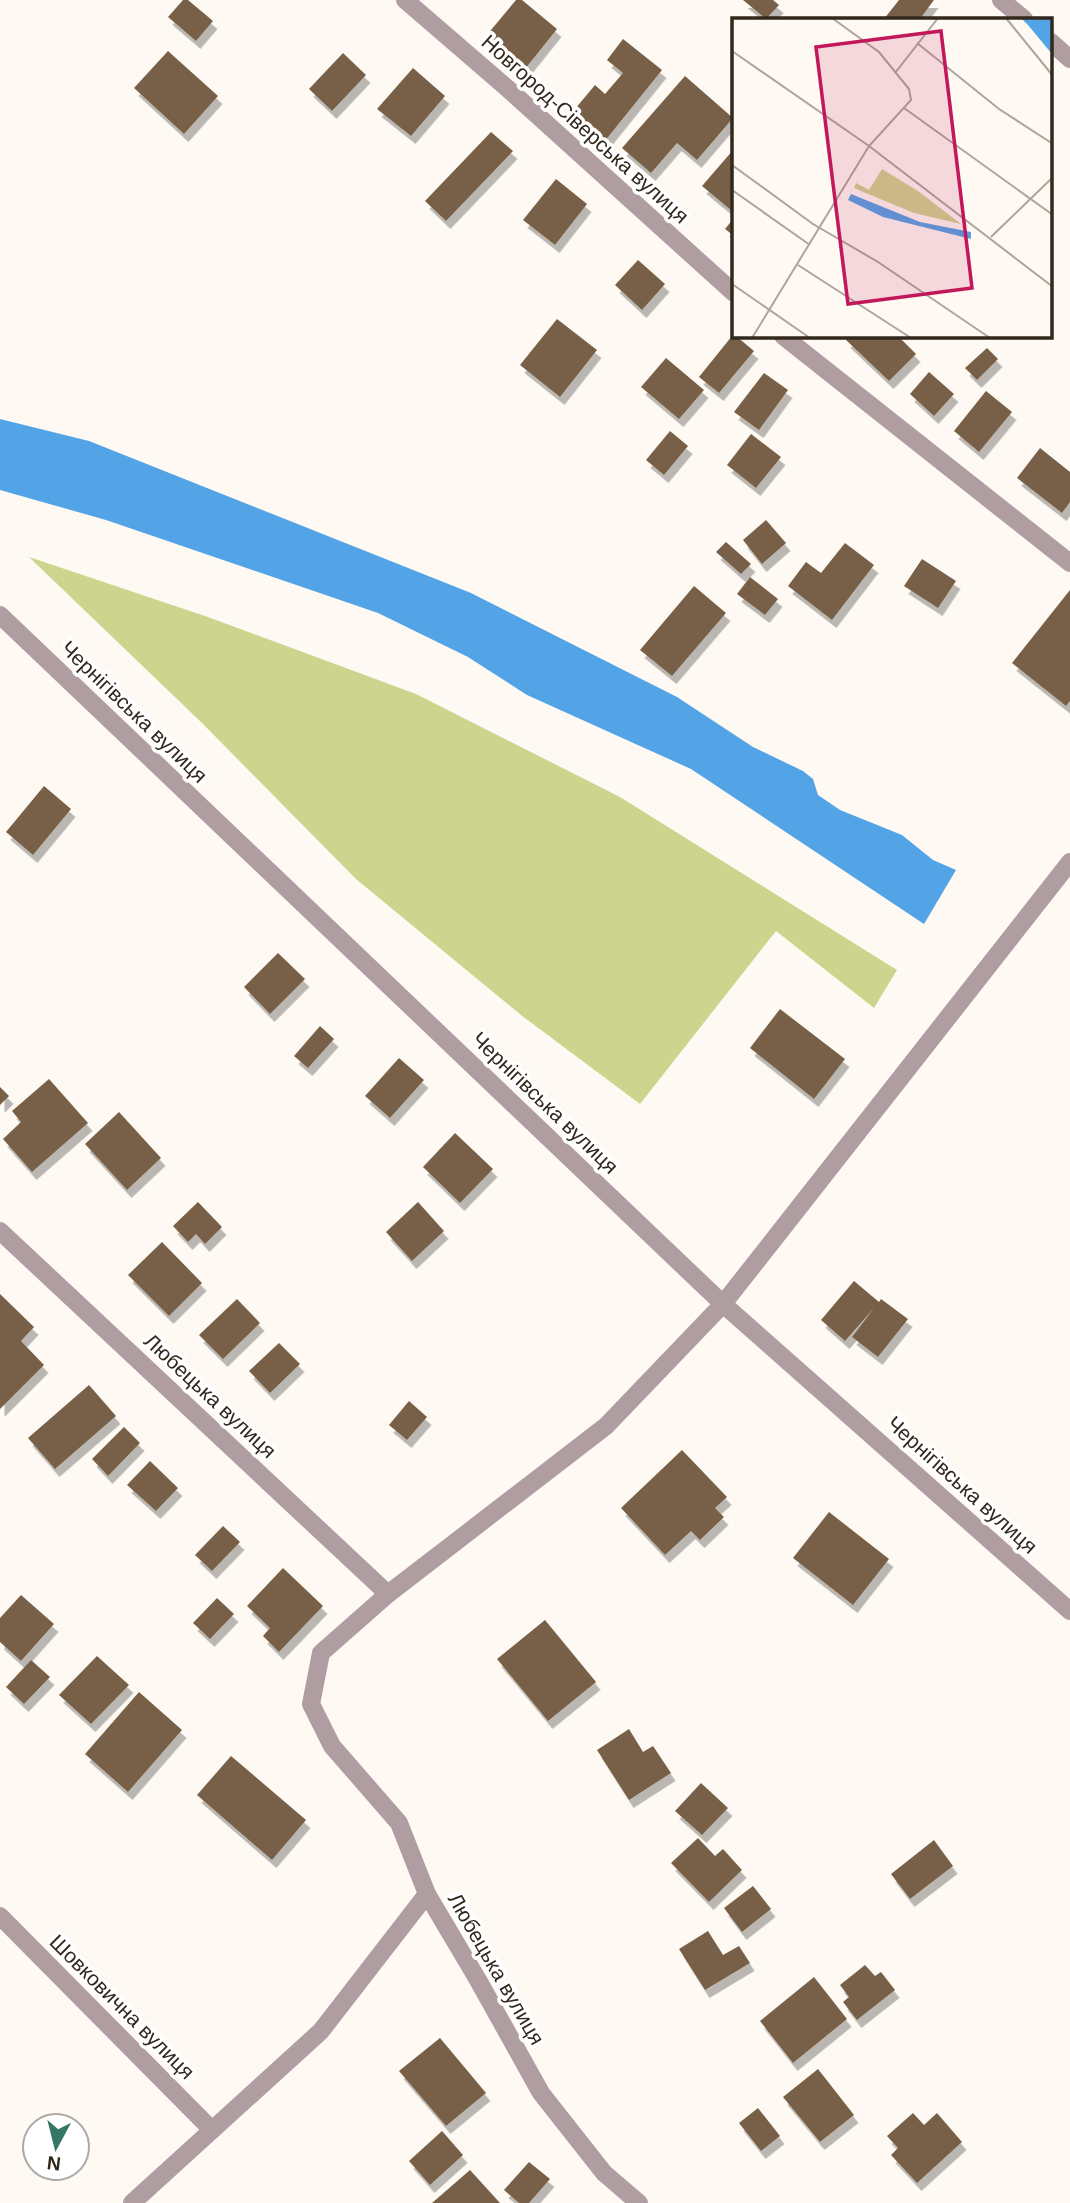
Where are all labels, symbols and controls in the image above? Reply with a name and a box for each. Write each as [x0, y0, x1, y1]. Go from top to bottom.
inset map [732, 18, 1052, 338]
street label: Новгород-Сіверська вулиця [477, 30, 693, 227]
street label: Чернігівська вулиця [57, 636, 212, 787]
street label: Чернігівська вулиця [468, 1027, 623, 1178]
street label: Любецька вулиця [140, 1329, 281, 1462]
street label: Чернігівська вулиця [883, 1411, 1042, 1558]
street label: Любецька вулиця [444, 1889, 549, 2049]
street label: Шовковична вулиця [46, 1930, 199, 2083]
north arrow [21, 2112, 91, 2182]
text: N [46, 2152, 62, 2175]

